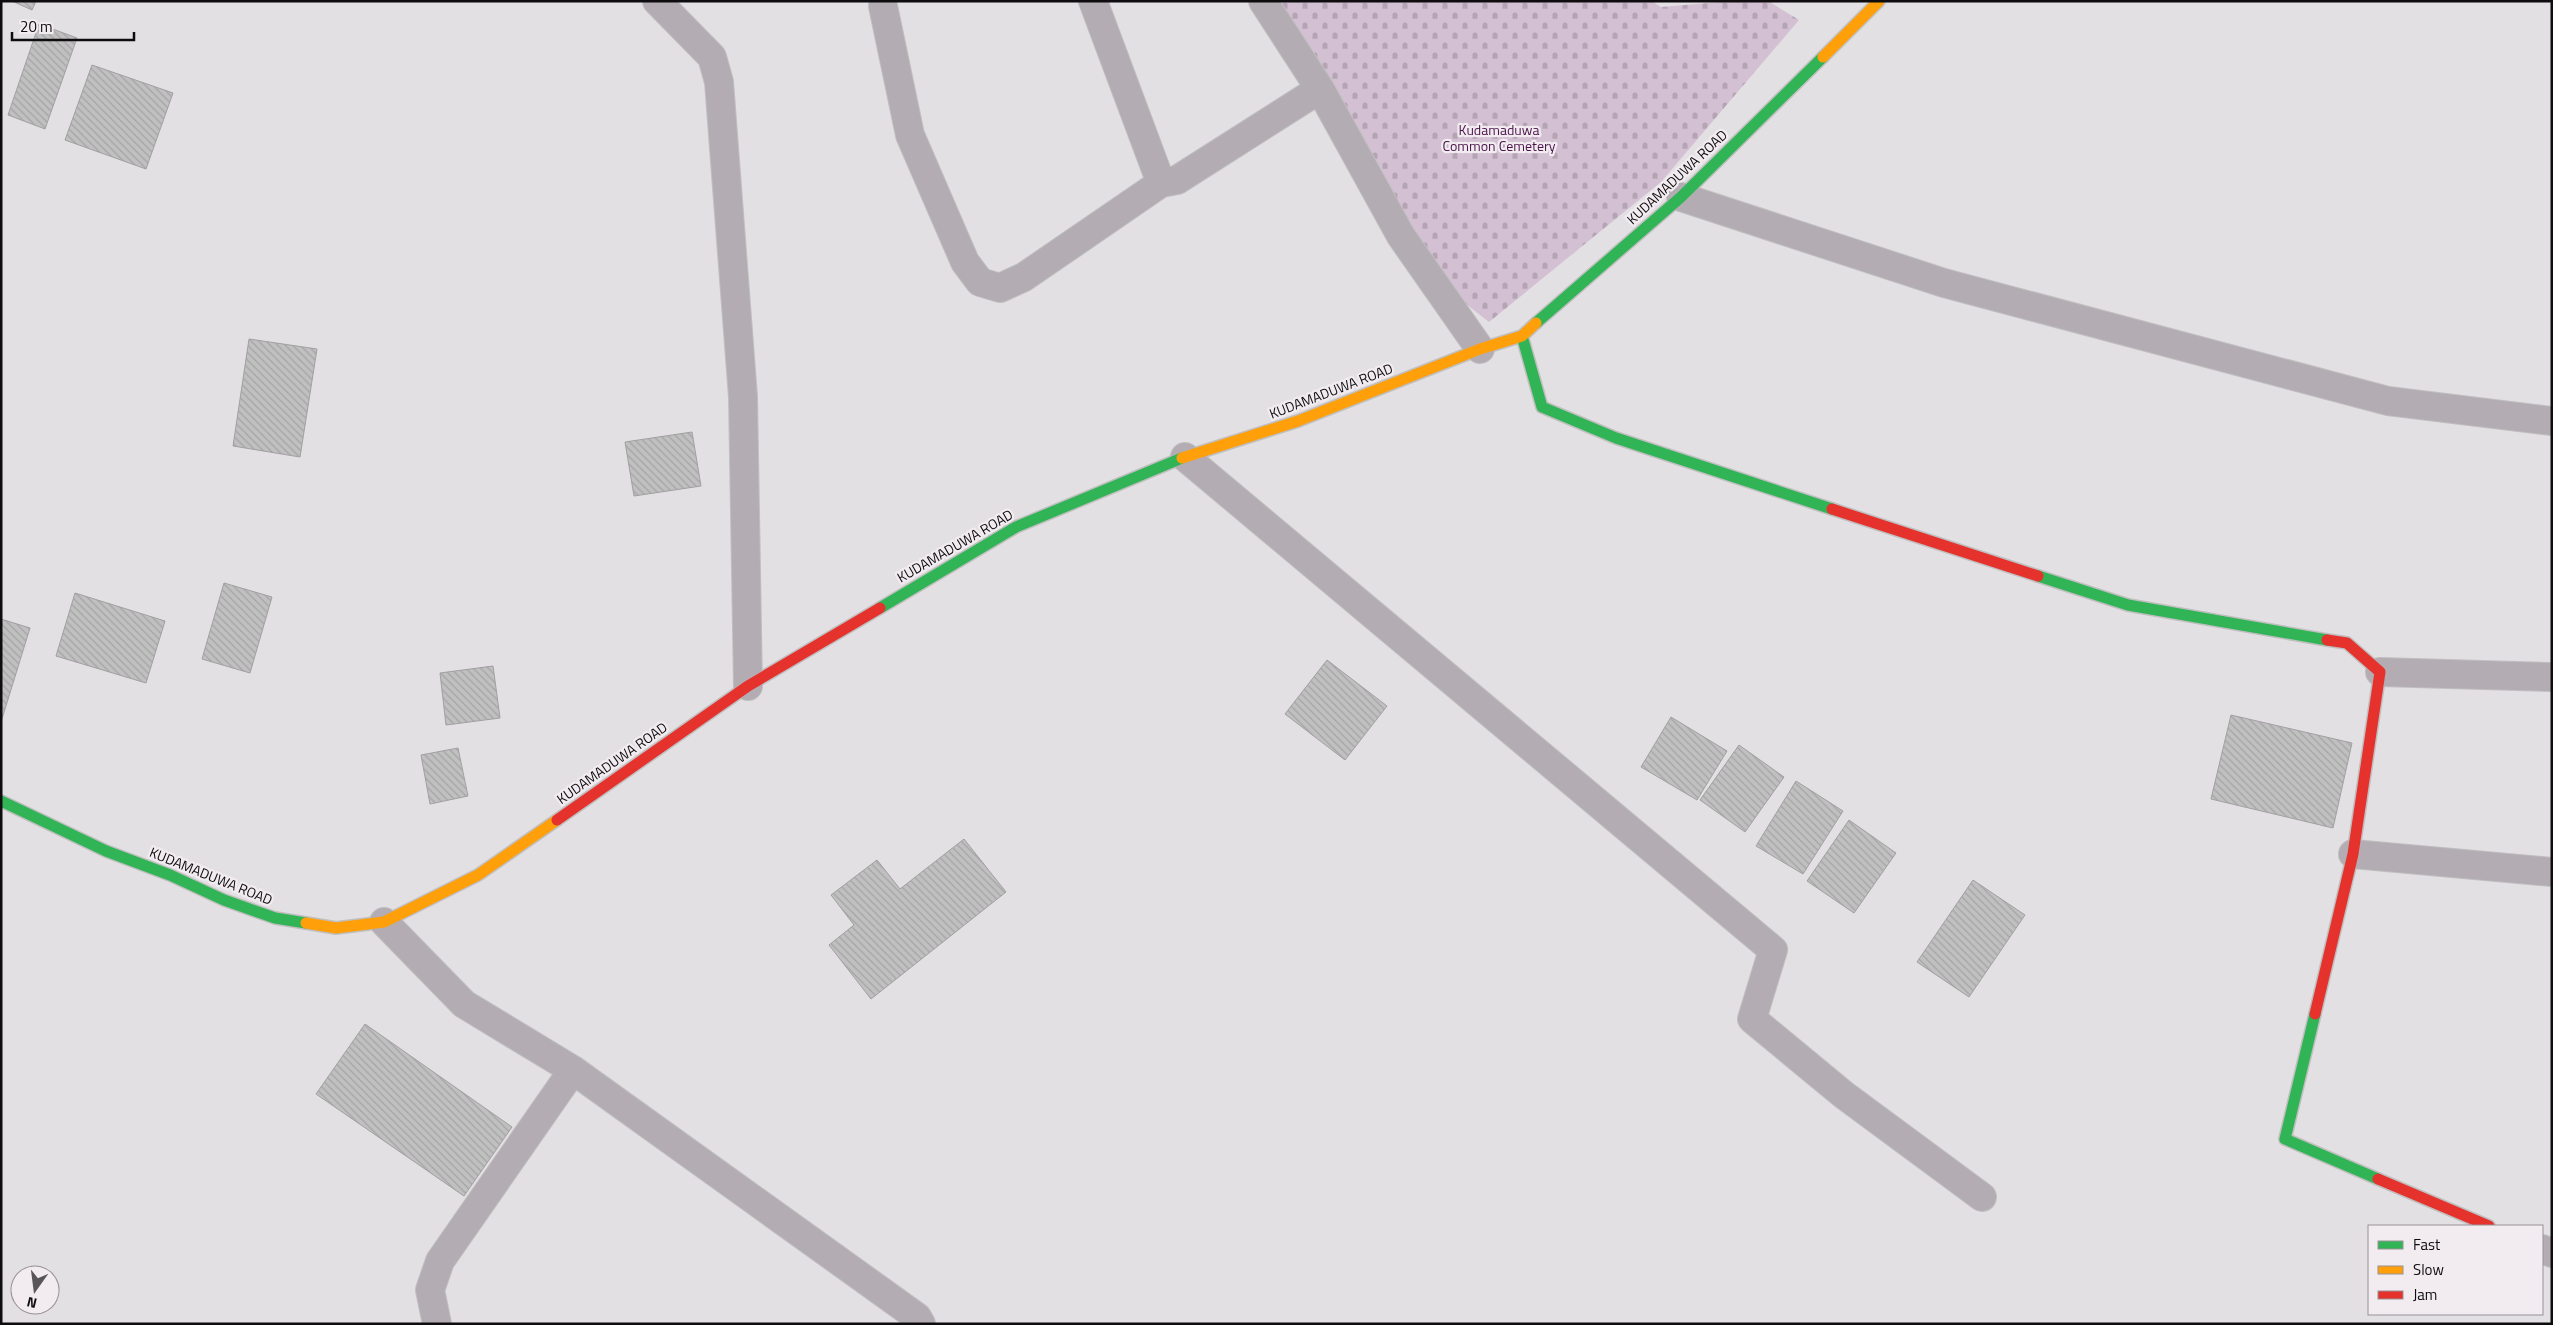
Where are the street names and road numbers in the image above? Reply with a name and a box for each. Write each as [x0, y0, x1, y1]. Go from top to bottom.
street label: KUDAMADUWA ROAD [1622, 124, 1732, 229]
street label: KUDAMADUWA ROAD [1266, 357, 1396, 424]
street label: KUDAMADUWA ROAD [893, 504, 1017, 587]
street label: KUDAMADUWA ROAD [552, 716, 671, 809]
street label: KUDAMADUWA ROAD [147, 841, 276, 910]

